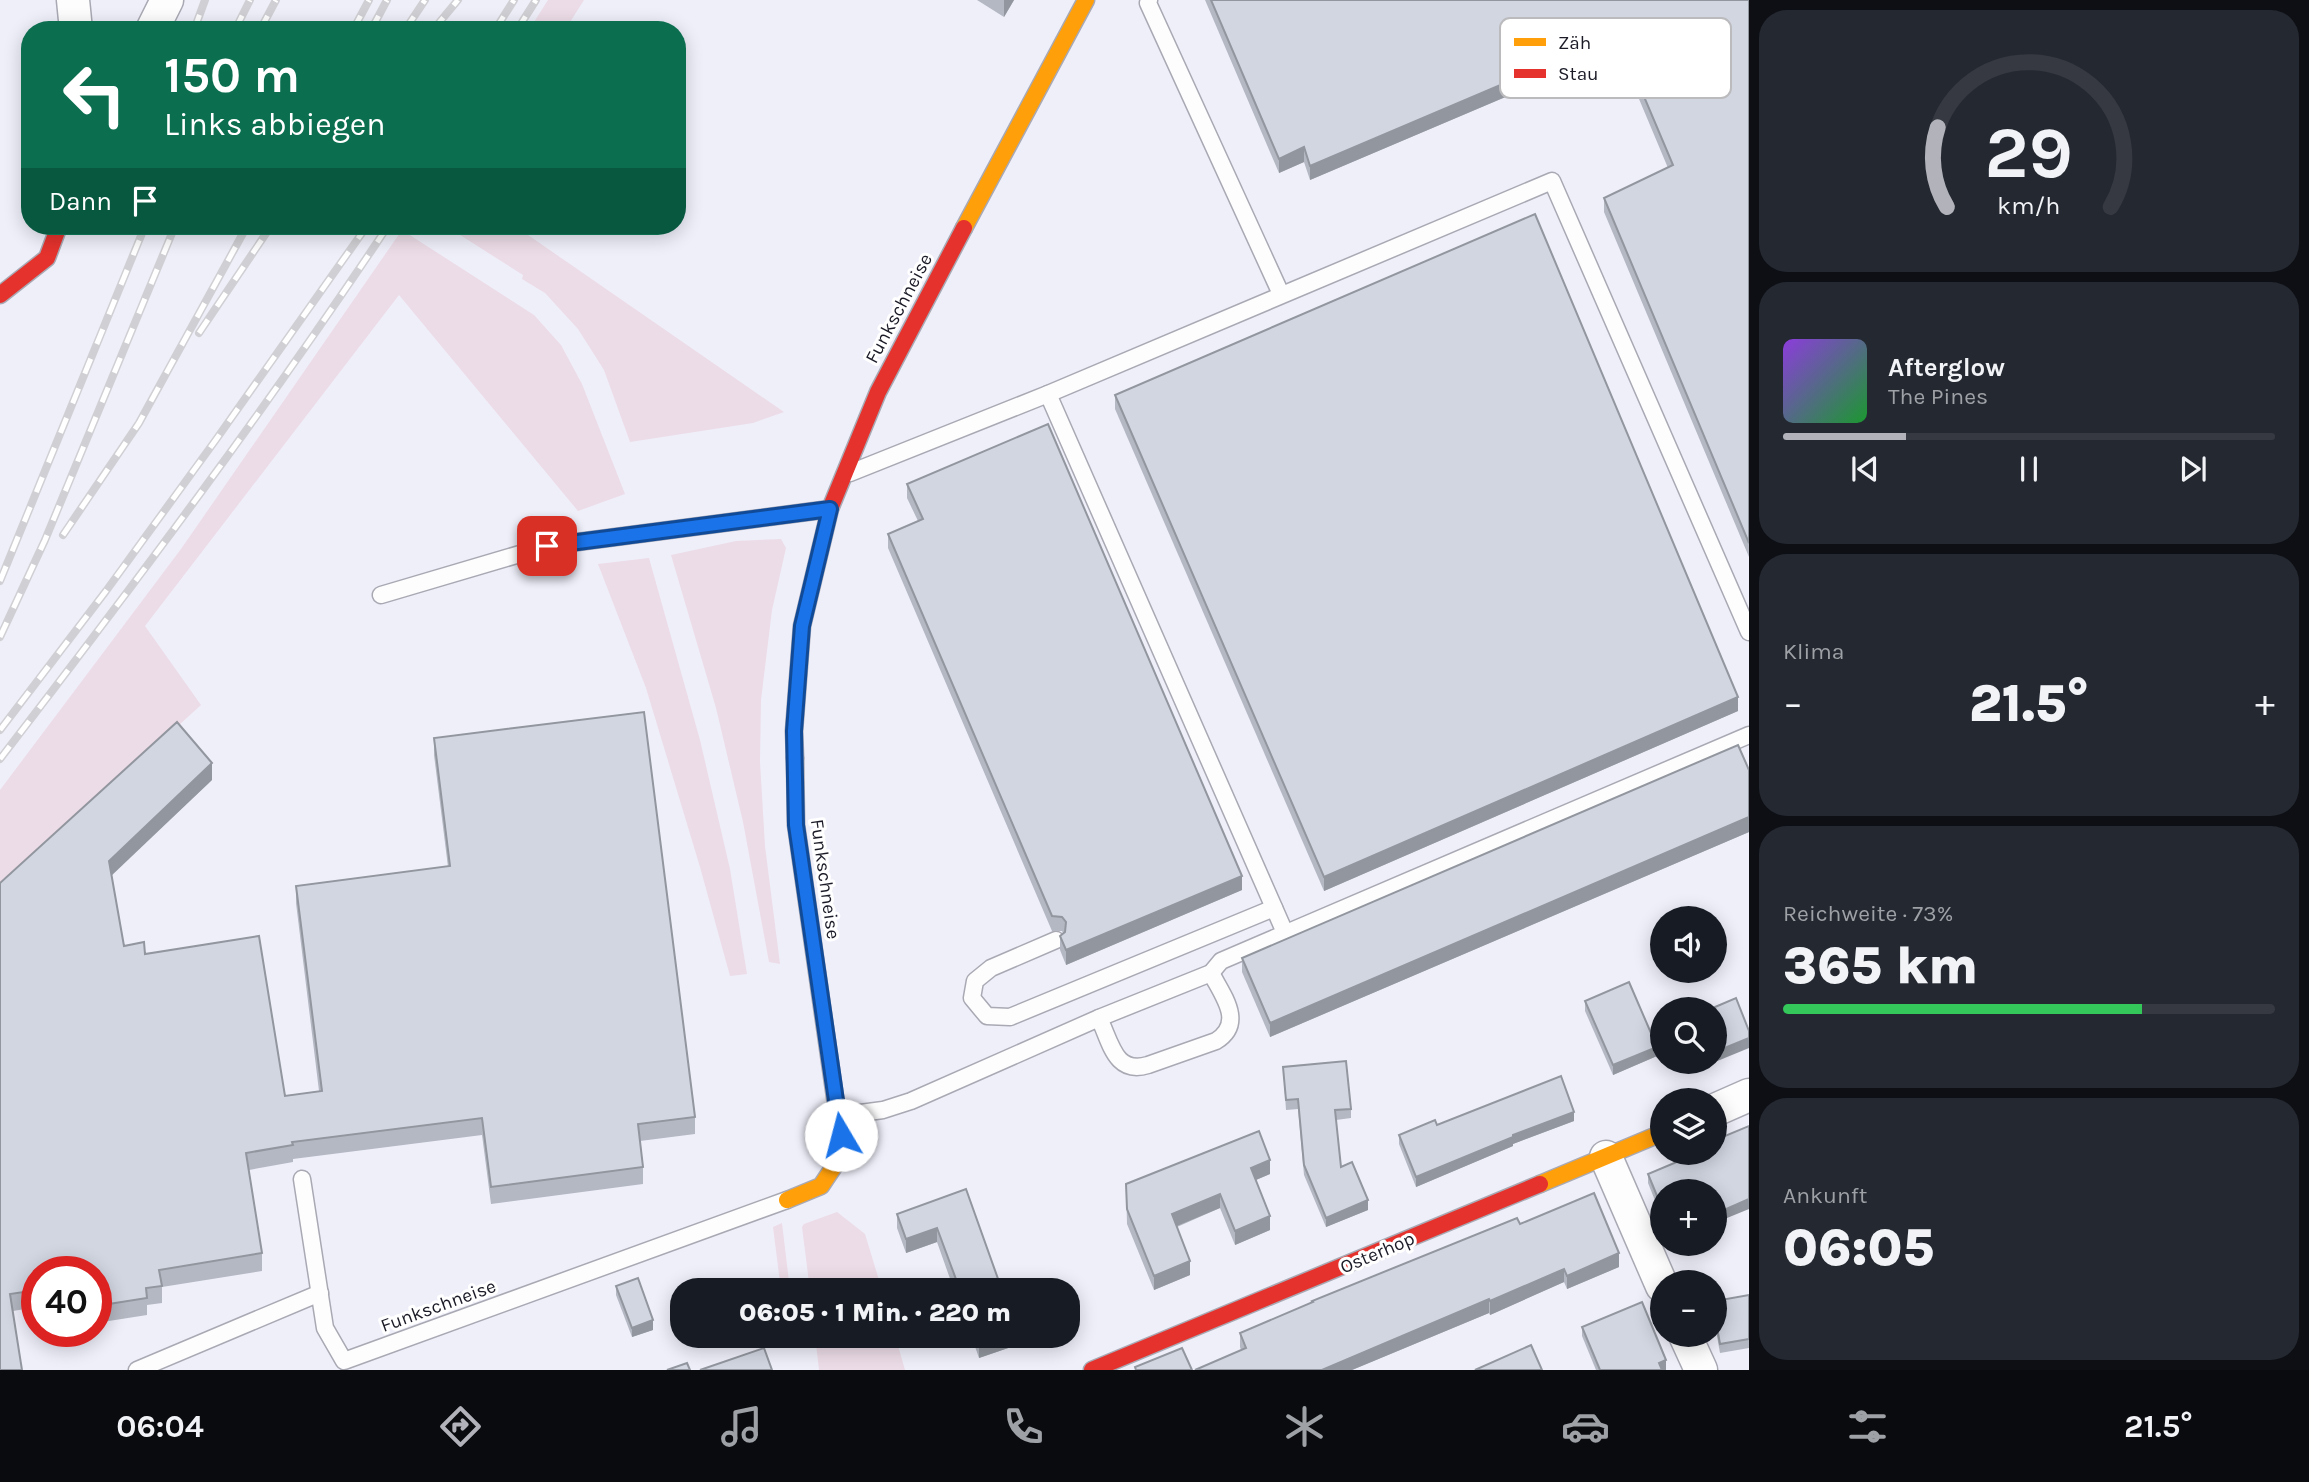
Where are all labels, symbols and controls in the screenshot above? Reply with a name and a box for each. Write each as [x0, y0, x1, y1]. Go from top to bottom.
legend [1500, 18, 1731, 98]
text: Zäh [1558, 32, 1591, 54]
text: 150 m [164, 47, 300, 104]
icon: left [49, 49, 140, 140]
text: Stau [1558, 63, 1599, 85]
text: Links abbiegen [164, 106, 386, 143]
text: 29 [1985, 110, 2073, 195]
icon: arrive [126, 182, 164, 220]
text: Dann [49, 186, 112, 217]
text: km/h [1997, 191, 2061, 220]
street label: Funkschneise [861, 250, 937, 367]
text: Afterglow [1888, 352, 2005, 383]
text: The Pines [1888, 383, 1988, 410]
icon: previous [1846, 450, 1884, 488]
icon: pause [2010, 450, 2048, 488]
icon: next [2174, 450, 2212, 488]
pin [517, 516, 577, 576]
icon: arrive [528, 527, 566, 565]
text: Klima [1783, 638, 1844, 665]
text: 21.5° [1969, 673, 2089, 734]
text: − [1783, 681, 1803, 726]
text: + [2255, 681, 2275, 726]
street label: Funkschneise [806, 818, 844, 941]
text: Reichweite · 73% [1783, 900, 1953, 927]
map controls [1650, 906, 1727, 1347]
button: sound [1650, 906, 1727, 983]
text: 365 km [1783, 935, 1978, 996]
button: search [1650, 997, 1727, 1074]
button: layers [1650, 1088, 1727, 1165]
position arrow [804, 1098, 878, 1172]
button: + [1650, 1179, 1727, 1256]
text: Ankunft [1783, 1182, 1867, 1209]
text: 06:05 [1783, 1217, 1934, 1278]
street label: Osterhop [1337, 1227, 1418, 1278]
speed limit sign: 40 [21, 1256, 112, 1347]
button: − [1650, 1270, 1727, 1347]
street label: Funkschneise [378, 1275, 499, 1337]
text: 06:05 · 1 Min. · 220 m [739, 1297, 1011, 1328]
icon: directions [436, 1402, 485, 1451]
icon: music [717, 1402, 766, 1451]
icon: phone [999, 1402, 1048, 1451]
icon: climate [1280, 1402, 1329, 1451]
icon: car [1561, 1402, 1610, 1451]
icon: filters [1843, 1402, 1892, 1451]
text: 06:04 [116, 1408, 204, 1445]
text: 21.5° [2124, 1408, 2193, 1445]

